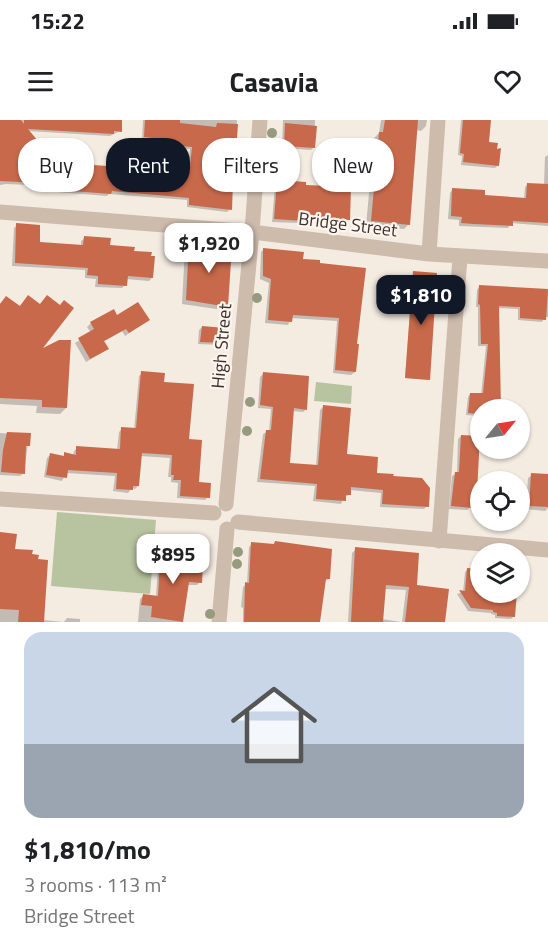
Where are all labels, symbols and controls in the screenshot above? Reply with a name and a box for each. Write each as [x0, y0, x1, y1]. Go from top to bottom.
text: 15:22 [30, 4, 85, 38]
text: Casavia [229, 61, 319, 102]
icon: menu [24, 65, 57, 98]
icon: heart [491, 65, 524, 98]
chip: Buy [18, 138, 94, 192]
chip: Rent [106, 138, 190, 192]
chip: Filters [202, 138, 300, 192]
chip: New [312, 138, 394, 192]
street label: Bridge Street [297, 205, 400, 244]
pin: $1,920 [160, 223, 258, 274]
text: $1,920 [178, 227, 240, 258]
pin: $1,810 [372, 275, 470, 326]
text: $1,810 [390, 279, 452, 310]
street label: High Street [204, 302, 238, 390]
north arrow [470, 399, 530, 459]
map controls [470, 399, 530, 603]
button: locate [470, 471, 530, 531]
pin: $895 [137, 534, 209, 585]
text: $895 [151, 538, 195, 569]
button: layers [470, 543, 530, 603]
icon: home [220, 671, 328, 779]
text: $1,810/mo [24, 830, 151, 869]
text: 3 rooms · 113 m² [24, 869, 167, 900]
text: Bridge Street [24, 900, 135, 931]

